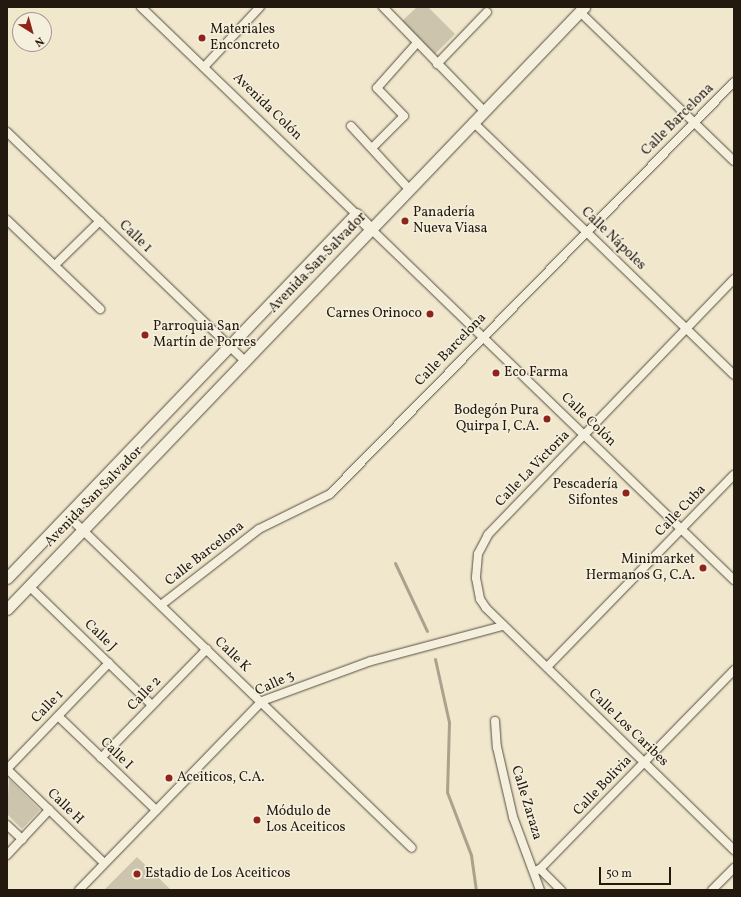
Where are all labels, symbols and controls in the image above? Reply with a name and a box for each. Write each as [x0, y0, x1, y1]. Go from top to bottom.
north arrow [12, 12, 52, 52]
place label: Materiales Enconcreto [210, 22, 280, 54]
text: N [31, 33, 47, 50]
marker: Materiales Enconcreto [197, 33, 207, 43]
street label: Avenida Colón [229, 70, 305, 144]
street label: Calle Barcelona [638, 80, 718, 160]
street label: Calle Nápoles [577, 204, 649, 274]
place label: Panadería Nueva Viasa [413, 205, 488, 238]
street label: Avenida San Salvador [266, 209, 370, 317]
marker: Panadería Nueva Viasa [400, 216, 410, 226]
street label: Calle 1 [115, 217, 155, 257]
place label: Carnes Orinoco [326, 306, 422, 322]
marker: Carnes Orinoco [425, 309, 435, 319]
street label: Calle Barcelona [412, 310, 490, 390]
place label: Parroquia San Martín de Porres [153, 319, 256, 352]
marker: Parroquia San Martín de Porres [140, 330, 150, 340]
place label: Eco Farma [504, 365, 568, 381]
marker: Eco Farma [491, 368, 501, 378]
street label: Calle Colón [557, 390, 619, 450]
place label: Bodegón Pura Quirpa I, C.A. [454, 403, 539, 436]
marker: Bodegón Pura Quirpa I, C.A. [542, 414, 552, 424]
street label: Calle La Victoria [492, 427, 574, 511]
street label: Avenida San Salvador [42, 443, 146, 551]
place label: Pescadería Sifontes [553, 477, 618, 510]
street label: Calle Cuba [652, 482, 710, 540]
marker: Pescadería Sifontes [621, 488, 631, 498]
street label: Calle Barcelona [162, 518, 248, 590]
place label: Minimarket Hermanos G, C.A. [586, 552, 695, 584]
marker: Minimarket Hermanos G, C.A. [698, 563, 708, 573]
street label: Calle J [80, 617, 120, 655]
street label: Calle K [211, 634, 253, 676]
street label: Calle 3 [253, 668, 297, 700]
street label: Calle 2 [125, 673, 165, 715]
street label: Calle Los Caribes [585, 686, 671, 770]
street label: Calle 1 [28, 687, 68, 727]
street label: Calle I [96, 734, 136, 774]
street label: Calle Bolivia [570, 752, 636, 820]
street label: Calle Zaraza [507, 764, 545, 842]
place label: Aceiticos, C.A. [177, 770, 265, 786]
marker: Aceiticos, C.A. [164, 773, 174, 783]
street label: Calle H [43, 786, 87, 828]
place label: Módulo de Los Aceiticos [266, 804, 346, 836]
marker: Módulo de Los Aceiticos [251, 814, 263, 826]
scale bar [601, 859, 673, 885]
place label: Estadio de Los Aceiticos [145, 866, 291, 882]
text: 50 m [606, 866, 632, 882]
marker: Estadio de Los Aceiticos [132, 869, 142, 879]

